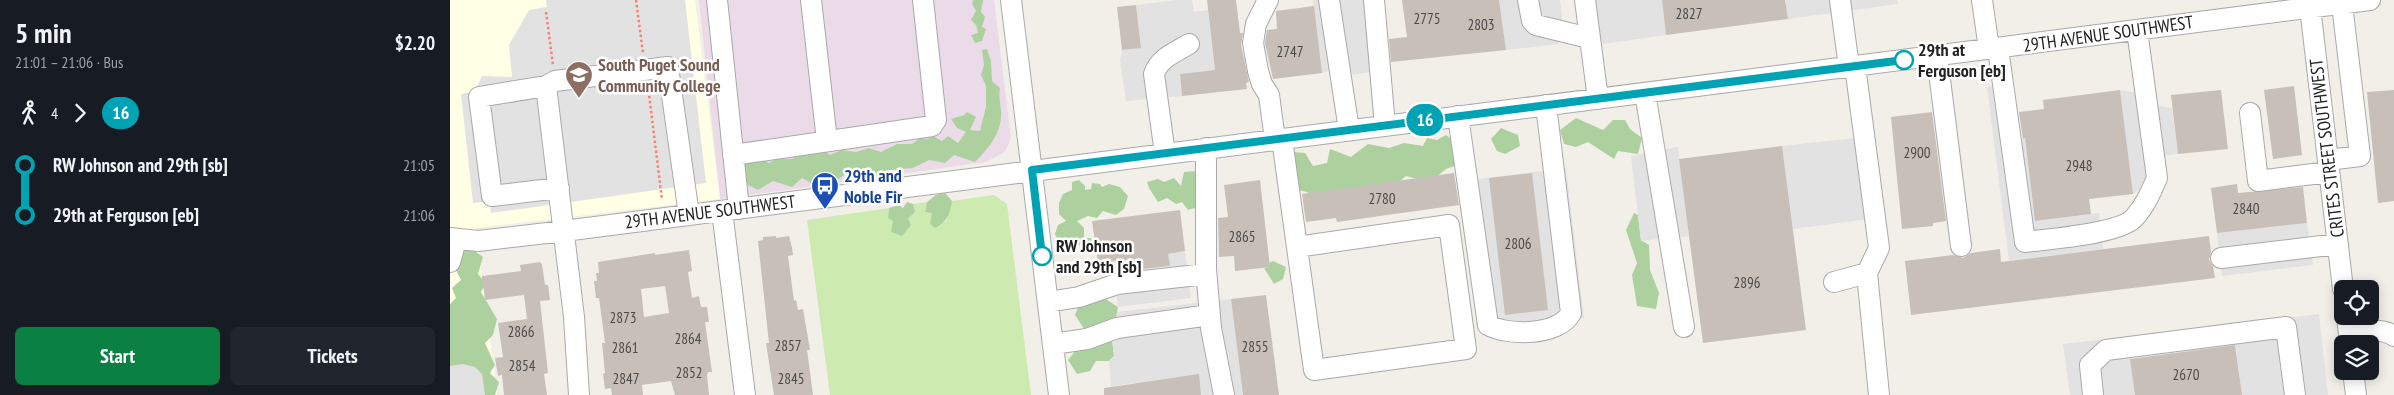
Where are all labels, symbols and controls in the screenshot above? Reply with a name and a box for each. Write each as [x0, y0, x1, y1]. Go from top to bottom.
house number: 2827 [1675, 4, 1703, 23]
house number: 2775 [1413, 9, 1441, 28]
street label: 29TH AVENUE SOUTHWEST [2021, 10, 2195, 57]
text: 5 min [15, 14, 72, 51]
house number: 2803 [1467, 15, 1495, 34]
text: $2.20 [395, 31, 435, 55]
place label: 29th at Ferguson [eb] [1918, 38, 2006, 82]
house number: 2747 [1276, 42, 1304, 61]
marker: 29th at Ferguson [eb] [1894, 50, 1914, 70]
text: 21:01 – 21:06 · Bus [15, 52, 123, 72]
place label: South Puget Sound Community College [598, 53, 721, 97]
street label: CRITES STREET SOUTHWEST [2304, 57, 2349, 239]
school or university icon: South Puget Sound Community College [564, 60, 594, 99]
icon: walk [15, 99, 43, 127]
icon: forward [66, 99, 94, 127]
text: 16 [112, 101, 129, 124]
text: 4 [51, 103, 58, 123]
line badge: 16 [1402, 104, 1448, 136]
text: 16 [1416, 108, 1434, 131]
house number: 2900 [1903, 143, 1931, 162]
text: RW Johnson and 29th [sb] [53, 153, 228, 177]
text: 21:05 [403, 155, 435, 175]
house number: 2948 [2065, 156, 2093, 175]
place label: 29th and Noble Fir [844, 164, 903, 208]
bus stop icon: 29th and Noble Fir [810, 171, 840, 210]
house number: 2780 [1368, 189, 1396, 208]
street label: 29TH AVENUE SOUTHWEST [623, 190, 797, 233]
house number: 2840 [2232, 199, 2260, 218]
text: 29th at Ferguson [eb] [53, 203, 199, 227]
text: 21:06 [403, 205, 435, 225]
house number: 2865 [1228, 227, 1256, 246]
place label: RW Johnson and 29th [sb] [1056, 234, 1141, 278]
house number: 2806 [1504, 234, 1532, 253]
marker: RW Johnson and 29th [sb] [1032, 246, 1052, 266]
house number: 2896 [1733, 273, 1761, 292]
map controls [2334, 280, 2379, 380]
button: locate [2334, 280, 2379, 325]
house number: 2873 [609, 308, 637, 327]
house number: 2866 [507, 322, 535, 341]
button: Start [15, 327, 220, 385]
button: Tickets [230, 327, 435, 385]
house number: 2864 [674, 329, 702, 348]
button: layers [2334, 335, 2379, 380]
house number: 2857 [774, 336, 802, 355]
house number: 2855 [1241, 337, 1269, 356]
house number: 2861 [611, 338, 639, 357]
house number: 2854 [508, 356, 536, 375]
house number: 2852 [675, 363, 703, 382]
house number: 2670 [2172, 365, 2200, 384]
house number: 2847 [612, 369, 640, 388]
house number: 2845 [777, 369, 805, 388]

